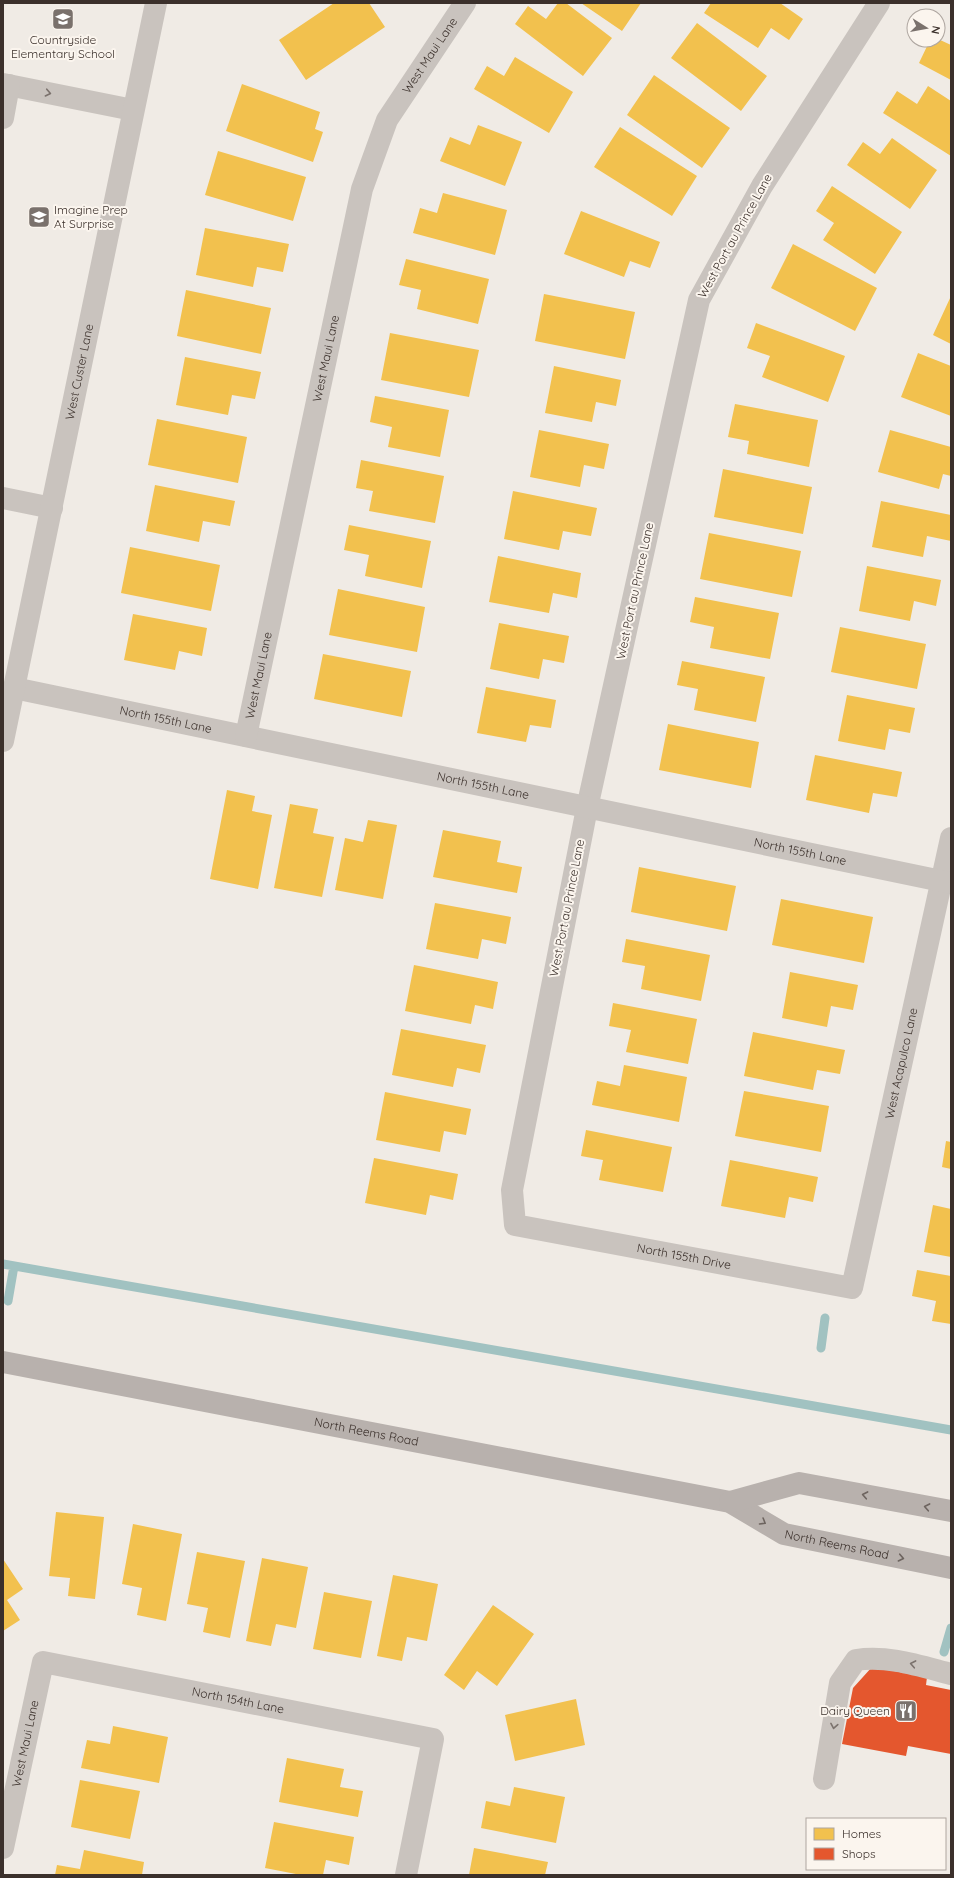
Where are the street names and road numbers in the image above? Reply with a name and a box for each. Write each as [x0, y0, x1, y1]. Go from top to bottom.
street label: West Maui Lane [399, 14, 460, 96]
street label: West Port au Prince Lane [694, 171, 775, 300]
street label: West Maui Lane [309, 313, 342, 403]
street label: West Custer Lane [62, 322, 96, 421]
street label: West Port au Prince Lane [613, 521, 656, 661]
street label: West Maui Lane [242, 630, 275, 720]
street label: North 155th Lane [118, 702, 214, 736]
street label: North 155th Lane [436, 768, 531, 802]
street label: North 155th Lane [753, 834, 848, 868]
street label: West Port au Prince Lane [546, 838, 587, 978]
street label: West Acapulco Lane [881, 1006, 920, 1120]
street label: North 155th Drive [636, 1240, 733, 1272]
street label: North Reems Road [313, 1414, 420, 1449]
street label: North Reems Road [783, 1526, 890, 1562]
street label: North 154th Lane [191, 1684, 286, 1716]
street label: West Maui Lane [8, 1698, 42, 1788]

